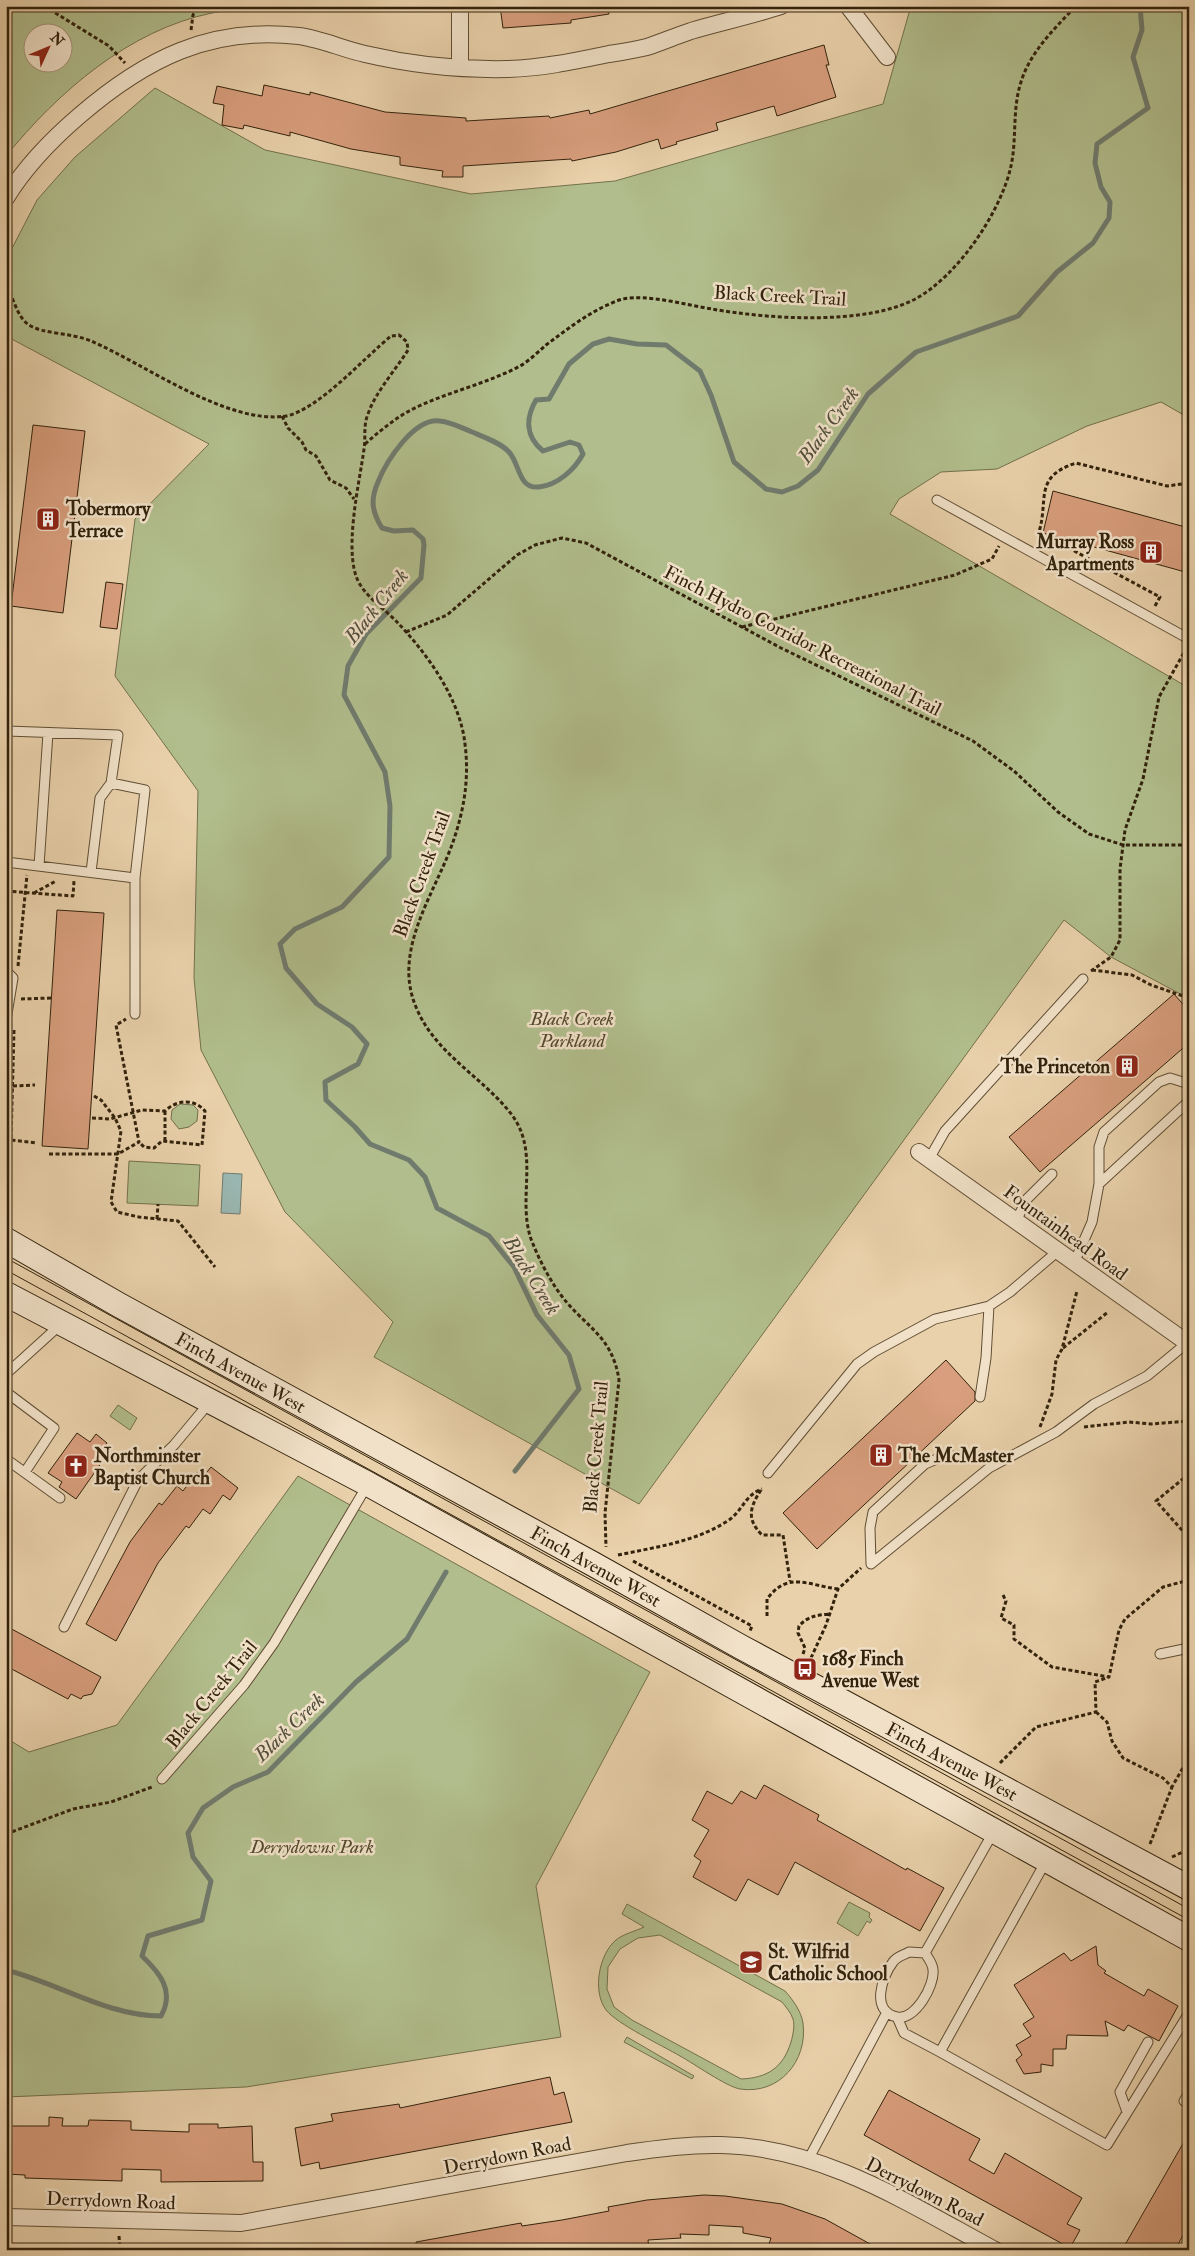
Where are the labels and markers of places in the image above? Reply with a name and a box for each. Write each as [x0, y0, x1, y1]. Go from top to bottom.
place label: Tobermory Terrace [65, 497, 151, 543]
building icon: Tobermory Terrace [35, 506, 61, 532]
place label: Murray Ross Apartments [1035, 530, 1134, 577]
building icon: Murray Ross Apartments [1138, 539, 1164, 565]
building icon: The Princeton [1114, 1053, 1140, 1079]
place label: The Princeton [1000, 1055, 1110, 1079]
building icon: The McMaster [868, 1442, 894, 1468]
place label: Northminster Baptist Church [93, 1444, 210, 1491]
place label: The McMaster [897, 1444, 1014, 1468]
church icon: Northminster Baptist Church [63, 1453, 89, 1479]
place label: 1685 Finch Avenue West [821, 1647, 920, 1693]
bus stop icon: 1685 Finch Avenue West [792, 1656, 818, 1682]
place label: St. Wilfrid Catholic School [768, 1940, 888, 1986]
school or university icon: St. Wilfrid Catholic School [738, 1949, 764, 1975]

